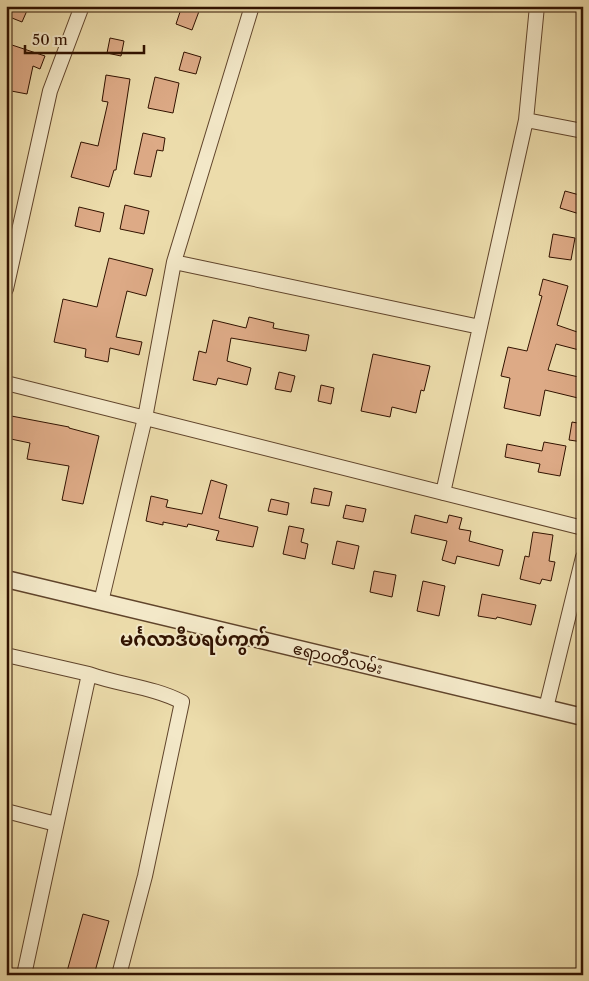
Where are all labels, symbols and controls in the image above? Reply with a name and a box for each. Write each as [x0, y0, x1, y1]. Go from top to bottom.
scale bar [25, 22, 144, 54]
text: 50 m [32, 30, 68, 49]
district label: မင်္ဂလာဒီပရပ်ကွက် [120, 626, 270, 655]
street label: ဧရာဝတီလမ်း [290, 637, 385, 682]

